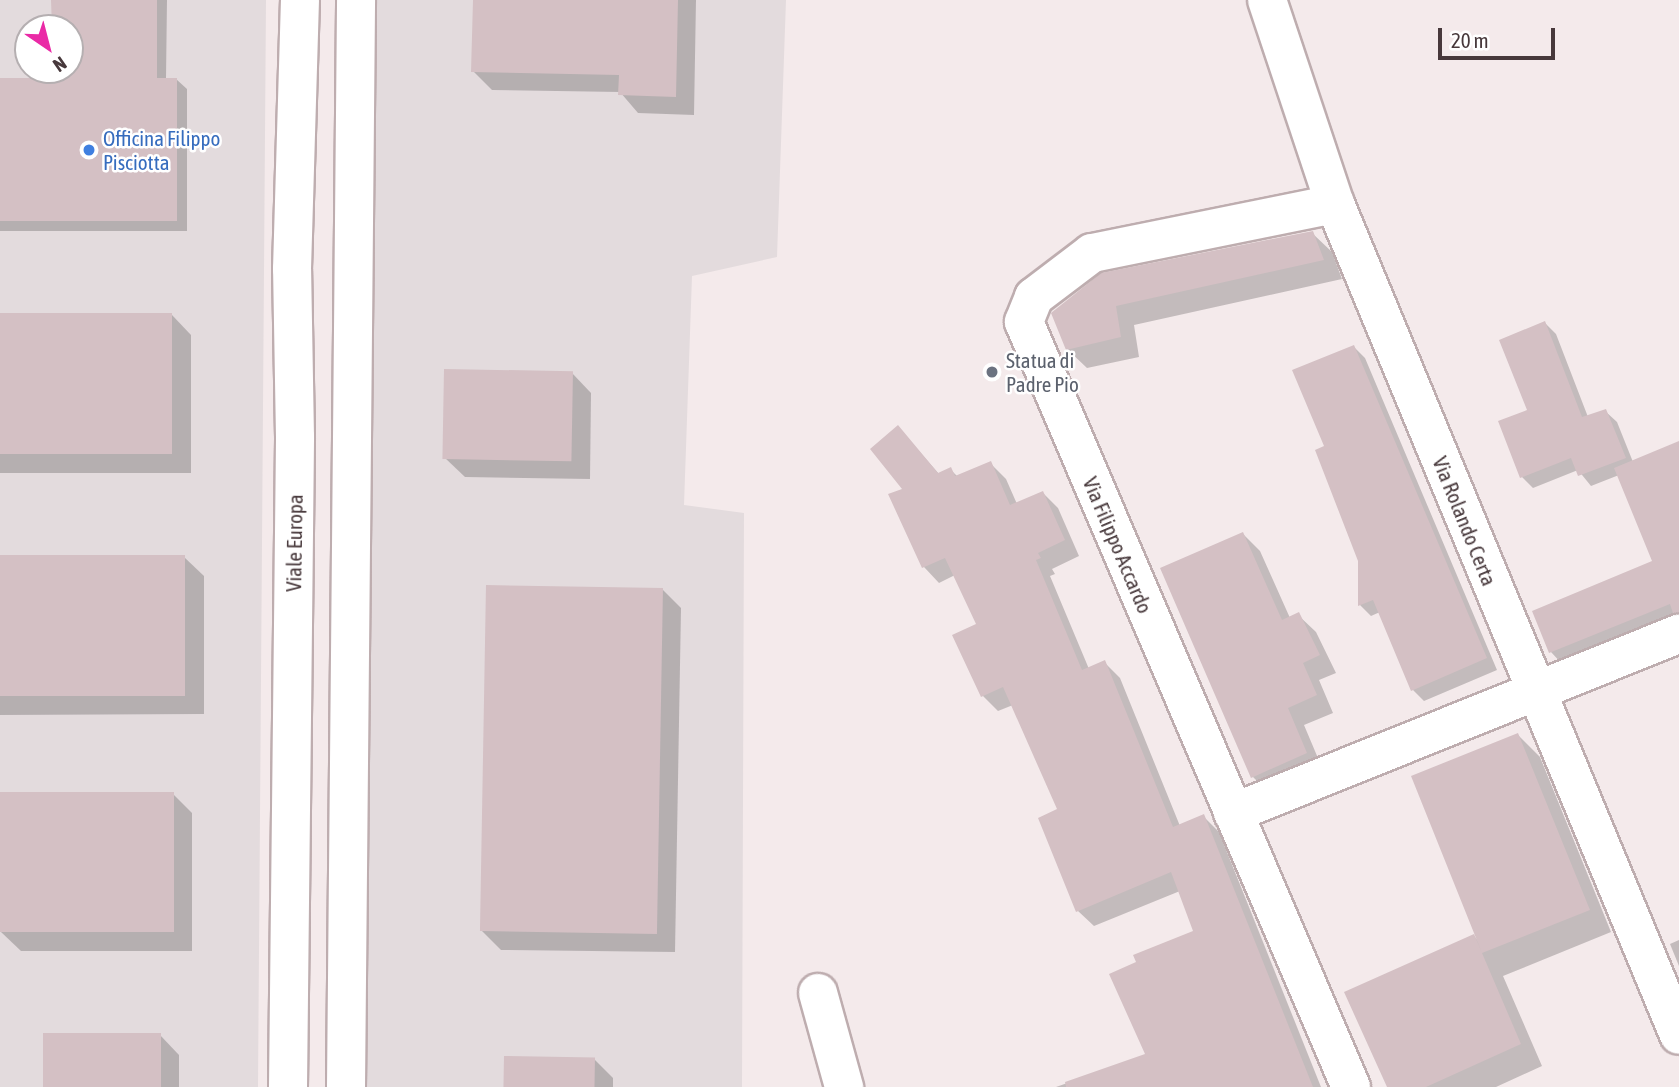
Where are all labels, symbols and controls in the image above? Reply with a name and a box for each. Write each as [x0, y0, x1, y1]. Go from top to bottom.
north arrow [14, 14, 84, 84]
scale bar [1441, 14, 1558, 58]
text: 20 m [1451, 28, 1489, 52]
text: N [49, 52, 71, 77]
place label: Officina Filippo Pisciotta [103, 125, 220, 175]
marker: Officina Filippo Pisciotta [81, 142, 97, 158]
place label: Statua di Padre Pio [1006, 347, 1079, 397]
marker: Statua di Padre Pio [984, 364, 1000, 380]
street label: Via Rolando Certa [1428, 453, 1502, 589]
street label: Via Filippo Accardo [1078, 473, 1158, 617]
street label: Viale Europa [281, 494, 307, 592]

